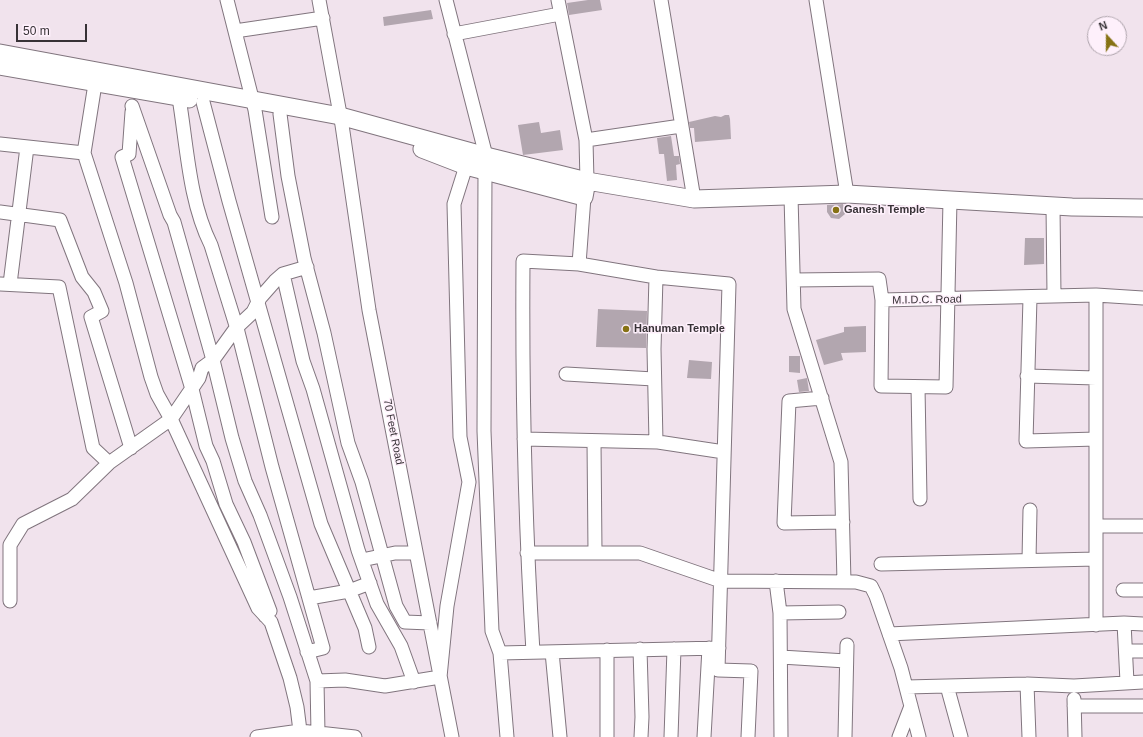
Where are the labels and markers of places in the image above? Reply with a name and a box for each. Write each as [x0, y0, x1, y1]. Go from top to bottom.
place label: Ganesh Temple [844, 203, 925, 217]
marker: Ganesh Temple [831, 205, 841, 215]
place label: Hanuman Temple [634, 322, 725, 336]
marker: Hanuman Temple [621, 324, 631, 334]

